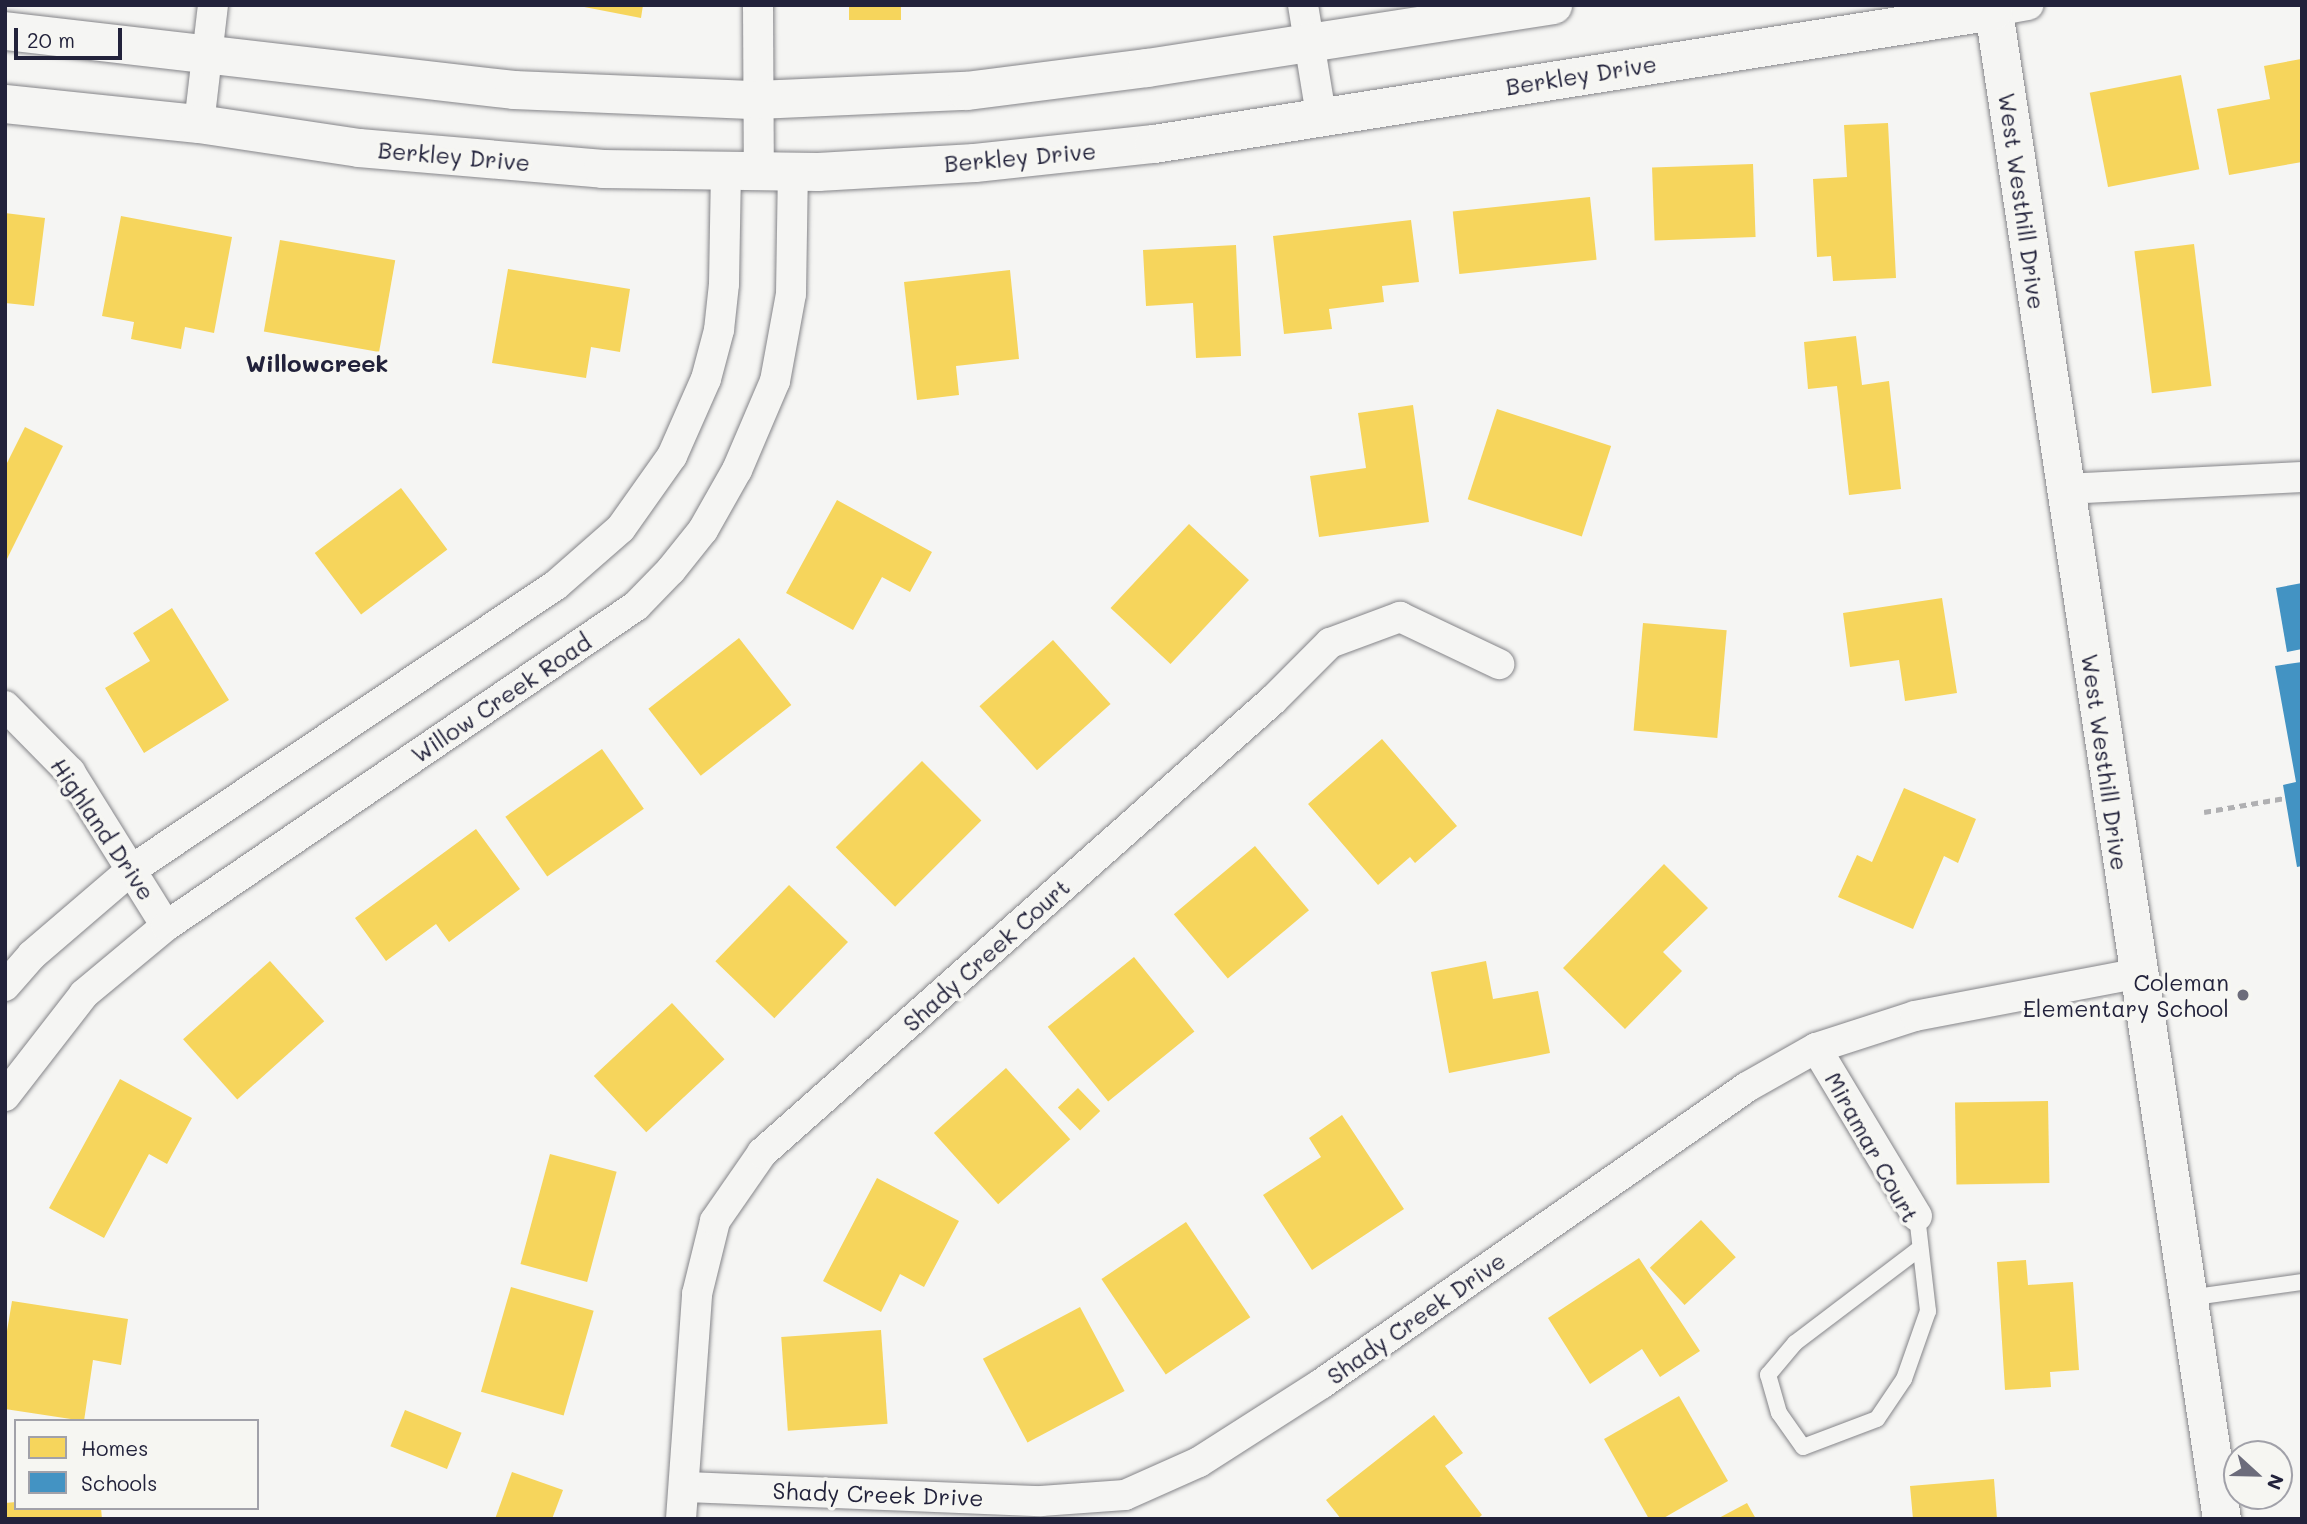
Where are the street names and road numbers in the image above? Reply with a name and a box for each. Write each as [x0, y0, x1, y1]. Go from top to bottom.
street label: Berkley Drive [1504, 49, 1658, 101]
street label: West Westhill Drive [1993, 91, 2051, 311]
street label: Berkley Drive [377, 136, 531, 176]
street label: Berkley Drive [943, 137, 1097, 177]
street label: Willow Creek Road [406, 628, 596, 768]
street label: West Westhill Drive [2076, 652, 2134, 872]
street label: Highland Drive [45, 753, 161, 905]
street label: Shady Creek Court [897, 873, 1075, 1037]
street label: Miramar Court [1819, 1067, 1925, 1227]
street label: Shady Creek Drive [1322, 1246, 1510, 1390]
street label: Shady Creek Drive [772, 1477, 984, 1511]

